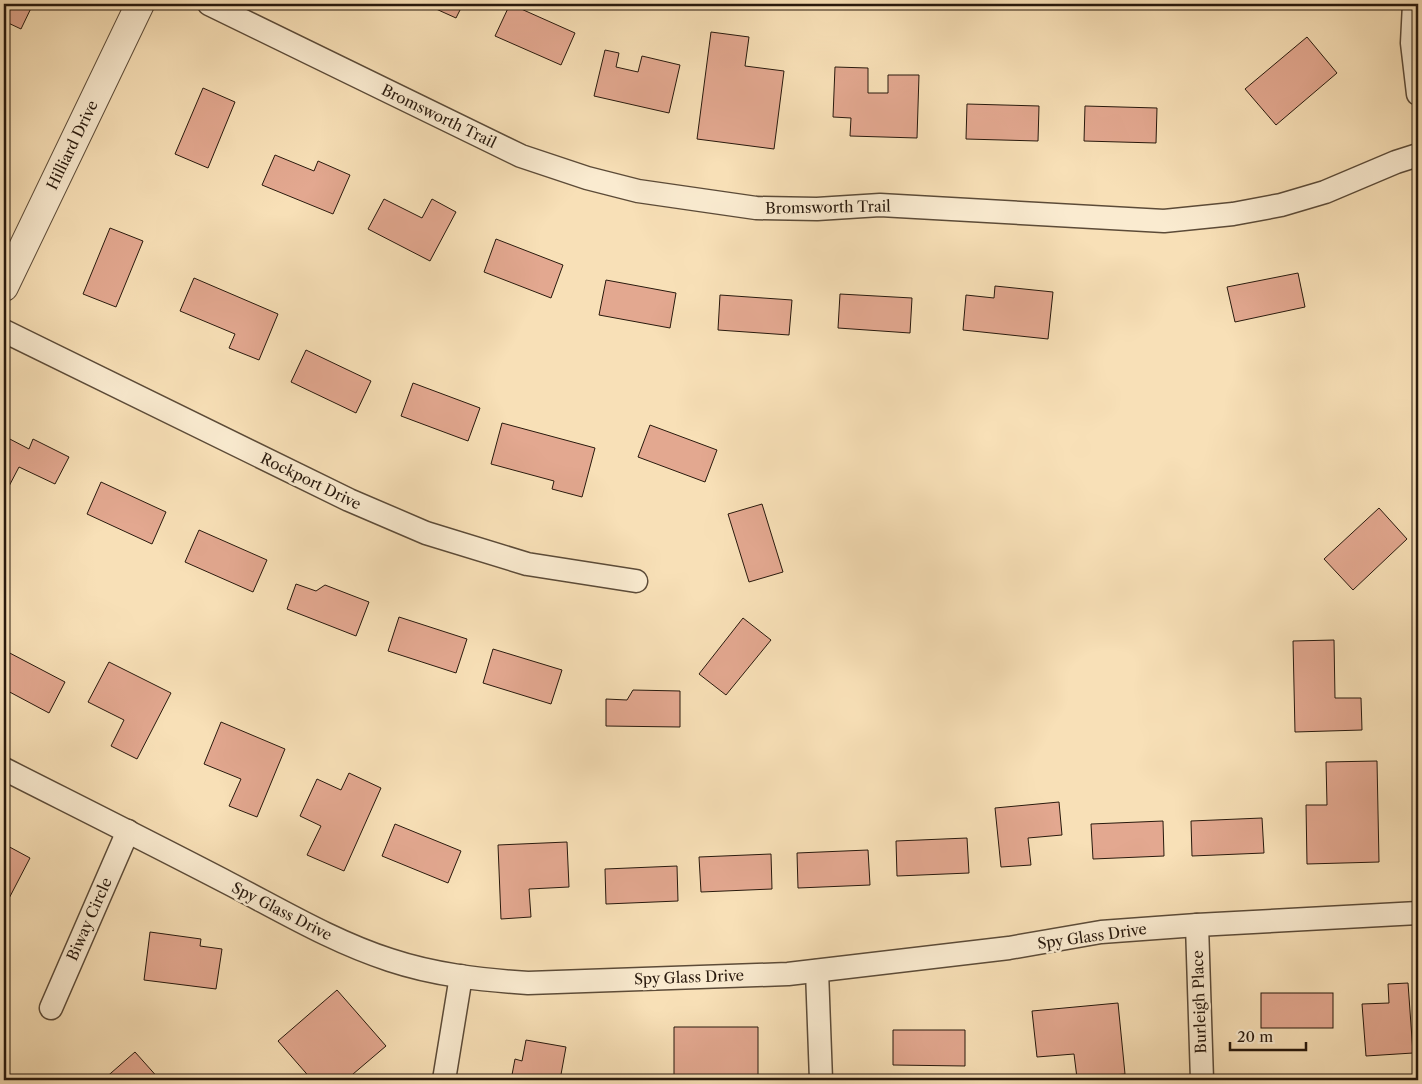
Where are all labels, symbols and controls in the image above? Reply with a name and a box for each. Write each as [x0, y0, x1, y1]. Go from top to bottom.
street label: Bromsworth Trail [378, 80, 500, 152]
street label: Hilliard Drive [42, 97, 102, 193]
street label: Bromsworth Trail [765, 196, 891, 218]
street label: Rockport Drive [258, 448, 364, 514]
street label: Biway Circle [62, 874, 116, 964]
street label: Spy Glass Drive [229, 878, 335, 944]
street label: Spy Glass Drive [1036, 919, 1148, 953]
street label: Burleigh Place [1188, 950, 1210, 1054]
street label: Spy Glass Drive [634, 966, 744, 988]
scale bar [1230, 1019, 1306, 1051]
text: 20 m [1237, 1027, 1273, 1046]

